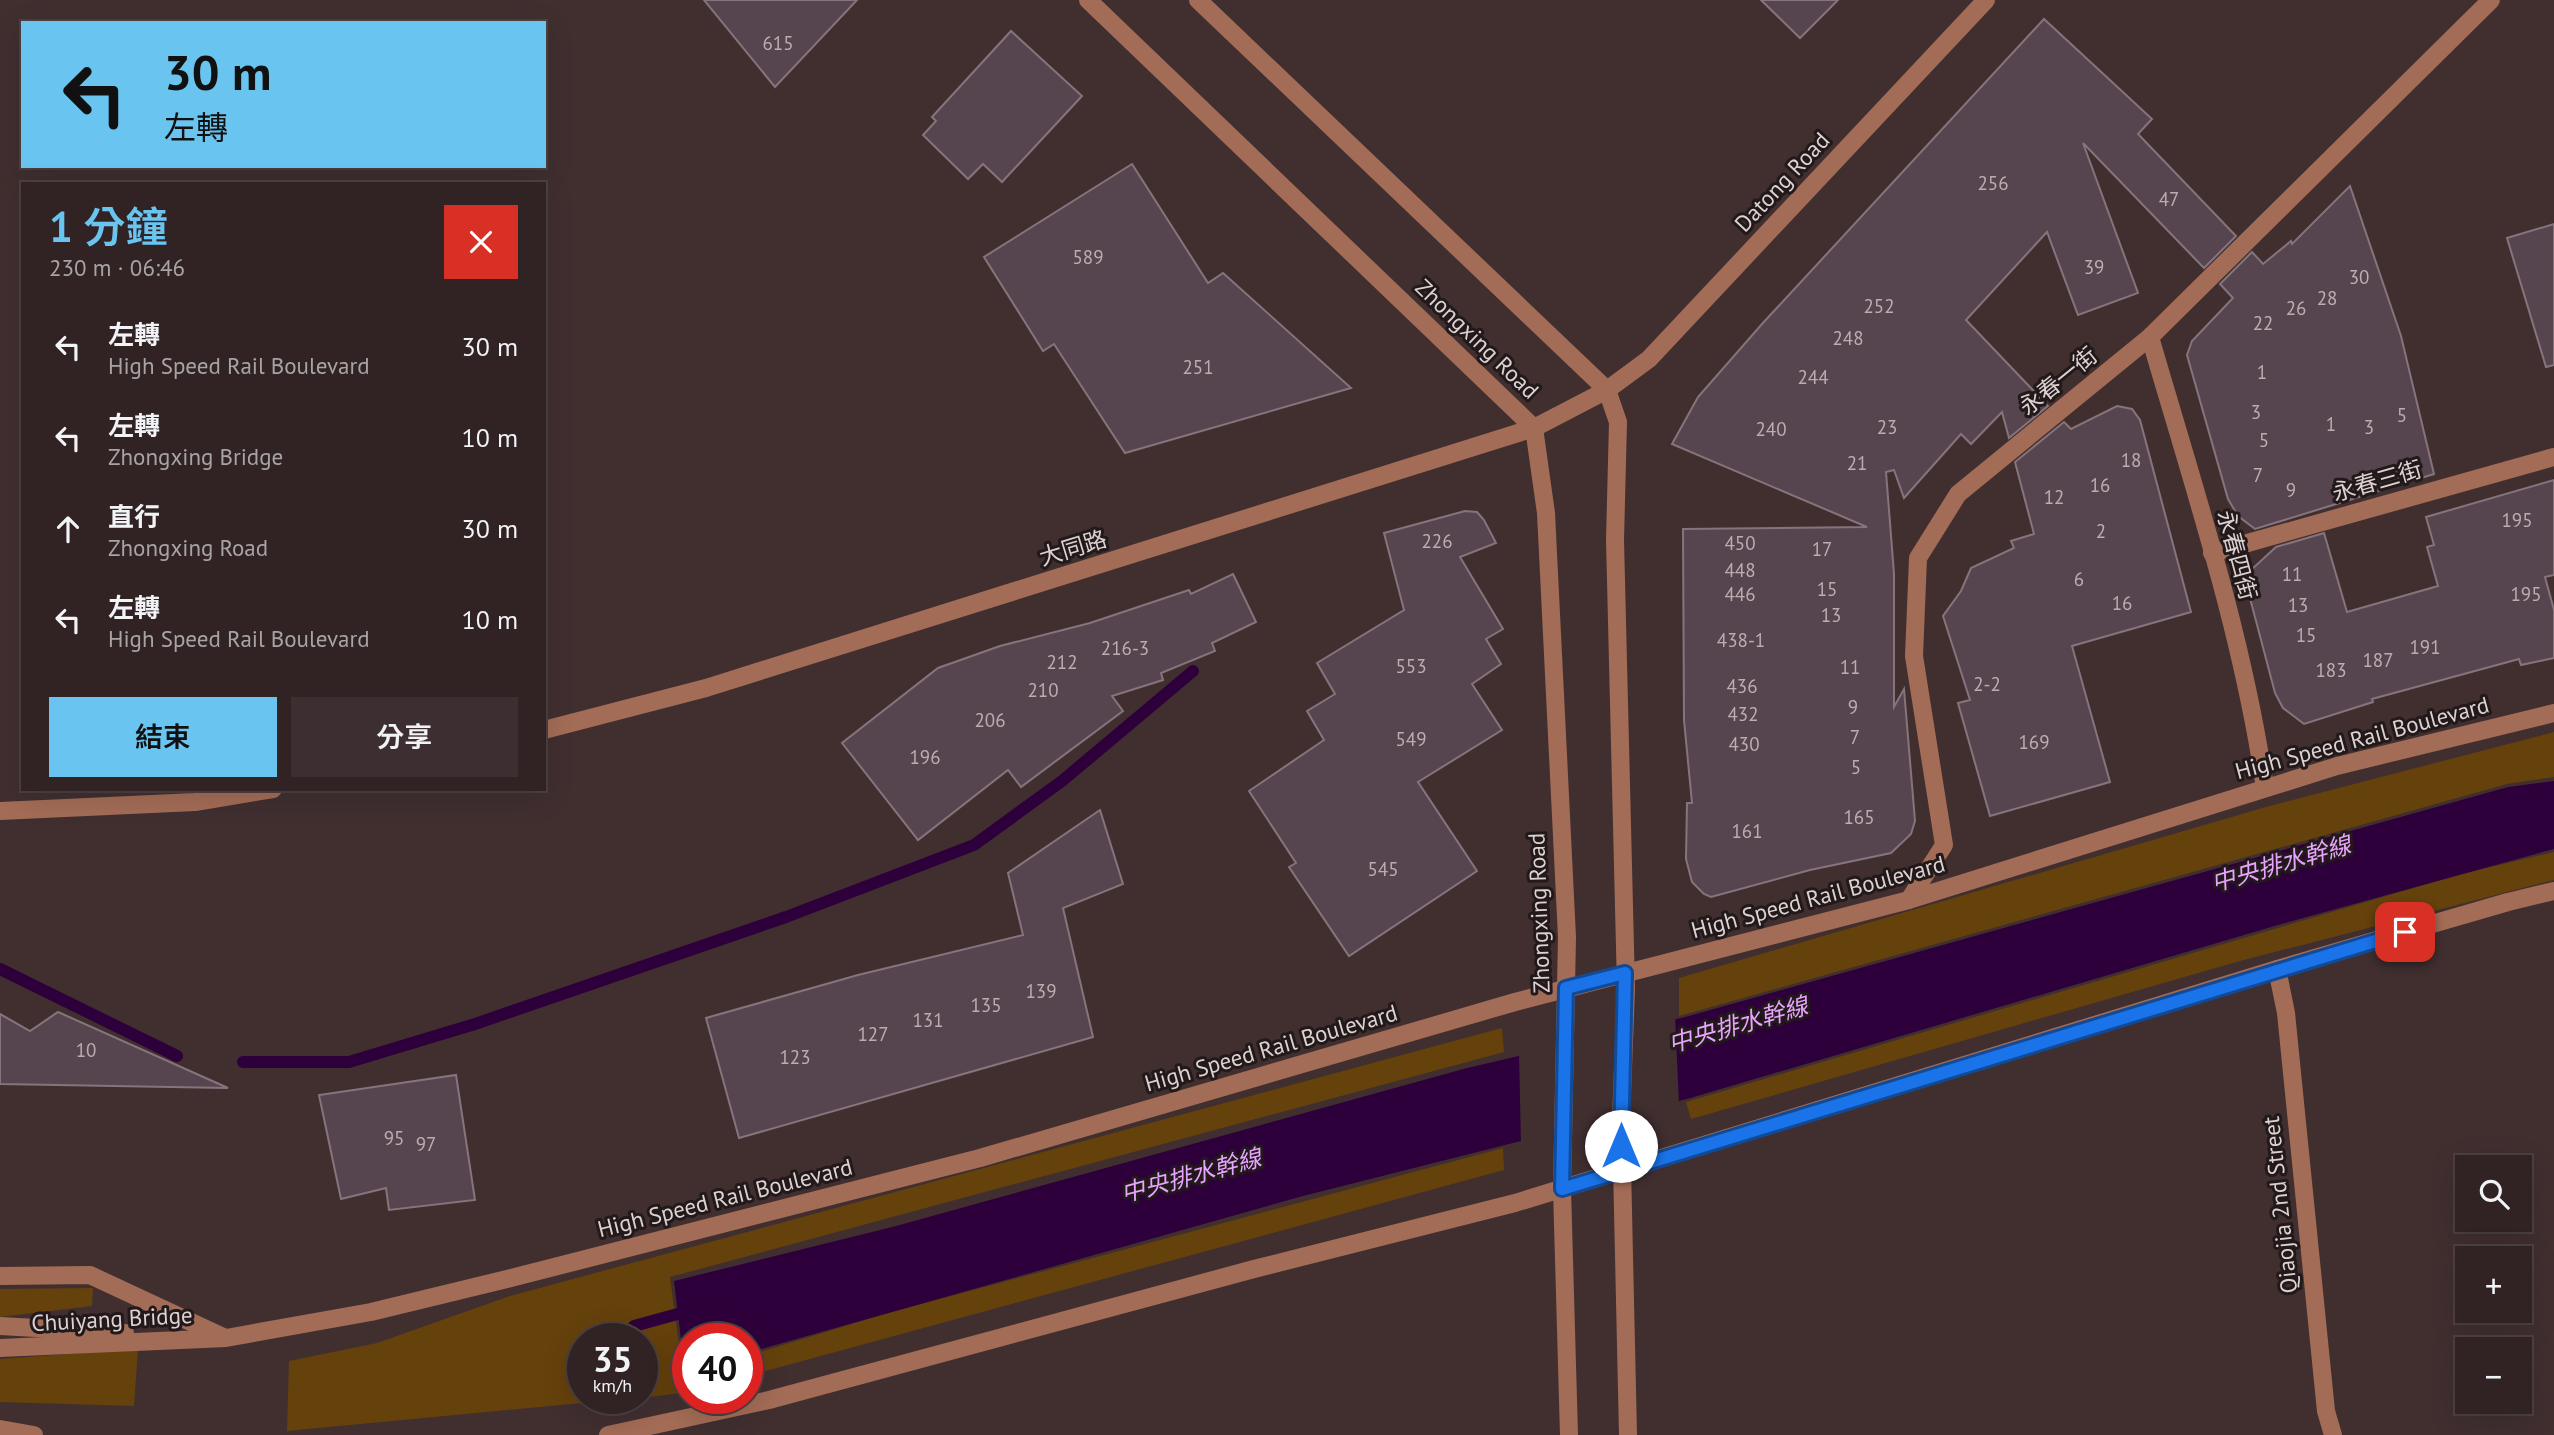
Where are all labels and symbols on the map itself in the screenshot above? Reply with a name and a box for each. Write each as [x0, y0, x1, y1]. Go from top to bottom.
house number: 615 [762, 31, 794, 55]
street label: Datong Road [1728, 126, 1835, 238]
house number: 256 [1977, 171, 2009, 195]
house number: 47 [2159, 187, 2179, 211]
house number: 589 [1072, 245, 1104, 269]
house number: 39 [2084, 255, 2104, 279]
house number: 30 [2349, 265, 2369, 289]
street label: Zhongxing Road [1410, 273, 1545, 405]
house number: 28 [2317, 286, 2337, 310]
house number: 252 [1863, 294, 1895, 318]
house number: 26 [2286, 296, 2306, 320]
house number: 22 [2253, 311, 2273, 335]
house number: 248 [1832, 326, 1864, 350]
street label: 永春一街 [2013, 340, 2103, 421]
house number: 251 [1182, 355, 1214, 379]
house number: 1 [2257, 360, 2267, 384]
house number: 244 [1797, 365, 1829, 389]
house number: 3 [2251, 400, 2261, 424]
house number: 5 [2397, 403, 2407, 427]
house number: 1 [2326, 412, 2336, 436]
house number: 23 [1877, 415, 1897, 439]
house number: 3 [2364, 415, 2374, 439]
house number: 240 [1755, 417, 1787, 441]
house number: 5 [2259, 428, 2269, 452]
house number: 18 [2121, 448, 2141, 472]
house number: 21 [1847, 451, 1867, 475]
street label: 永春三街 [2329, 454, 2425, 507]
house number: 7 [2253, 463, 2263, 487]
house number: 16 [2090, 473, 2110, 497]
house number: 9 [2286, 478, 2296, 502]
house number: 12 [2044, 485, 2064, 509]
street label: 永春四街 [2212, 507, 2263, 603]
house number: 195 [2501, 508, 2533, 532]
house number: 2 [2096, 519, 2106, 543]
street label: 大同路 [1036, 524, 1110, 571]
house number: 226 [1421, 529, 1453, 553]
house number: 450 [1724, 531, 1756, 555]
house number: 17 [1812, 537, 1832, 561]
house number: 448 [1724, 558, 1756, 582]
house number: 11 [2282, 562, 2302, 586]
house number: 6 [2074, 567, 2084, 591]
house number: 15 [1817, 577, 1837, 601]
house number: 446 [1724, 582, 1756, 606]
house number: 195 [2510, 582, 2542, 606]
house number: 16 [2112, 591, 2132, 615]
house number: 13 [2288, 593, 2308, 617]
house number: 13 [1821, 603, 1841, 627]
house number: 15 [2296, 623, 2316, 647]
house number: 438-1 [1717, 628, 1765, 652]
house number: 191 [2409, 635, 2441, 659]
house number: 216-3 [1101, 636, 1149, 660]
house number: 187 [2362, 648, 2394, 672]
house number: 212 [1046, 650, 1078, 674]
house number: 553 [1395, 654, 1427, 678]
house number: 11 [1840, 655, 1860, 679]
house number: 183 [2315, 658, 2347, 682]
house number: 2-2 [1973, 672, 2001, 696]
house number: 436 [1726, 674, 1758, 698]
house number: 210 [1027, 678, 1059, 702]
street label: High Speed Rail Boulevard [2232, 690, 2492, 785]
house number: 9 [1848, 695, 1858, 719]
house number: 432 [1727, 702, 1759, 726]
house number: 206 [974, 708, 1006, 732]
house number: 7 [1850, 725, 1860, 749]
house number: 549 [1395, 727, 1427, 751]
house number: 169 [2018, 730, 2050, 754]
house number: 430 [1728, 732, 1760, 756]
house number: 196 [909, 745, 941, 769]
house number: 5 [1851, 755, 1861, 779]
house number: 165 [1843, 805, 1875, 829]
house number: 161 [1731, 819, 1763, 843]
water label: 中央排水幹線 [2207, 828, 2357, 898]
street label: Zhongxing Road [1521, 832, 1556, 994]
street label: High Speed Rail Boulevard [1688, 849, 1948, 944]
house number: 545 [1367, 857, 1399, 881]
pin [2375, 902, 2435, 962]
house number: 139 [1025, 979, 1057, 1003]
water label: 中央排水幹線 [1664, 989, 1814, 1059]
house number: 135 [970, 993, 1002, 1017]
street label: High Speed Rail Boulevard [1141, 998, 1401, 1098]
house number: 131 [912, 1008, 944, 1032]
house number: 127 [857, 1022, 889, 1046]
house number: 10 [76, 1038, 96, 1062]
house number: 123 [779, 1045, 811, 1069]
position arrow [1584, 1109, 1658, 1183]
street label: Qiaojia 2nd Street [2256, 1115, 2303, 1295]
house number: 95 [384, 1126, 404, 1150]
house number: 97 [416, 1132, 436, 1156]
water label: 中央排水幹線 [1117, 1141, 1267, 1209]
street label: High Speed Rail Boulevard [594, 1152, 855, 1243]
street label: Chuiyang Bridge [31, 1300, 193, 1337]
speed limit sign: 40 [672, 1323, 763, 1414]

